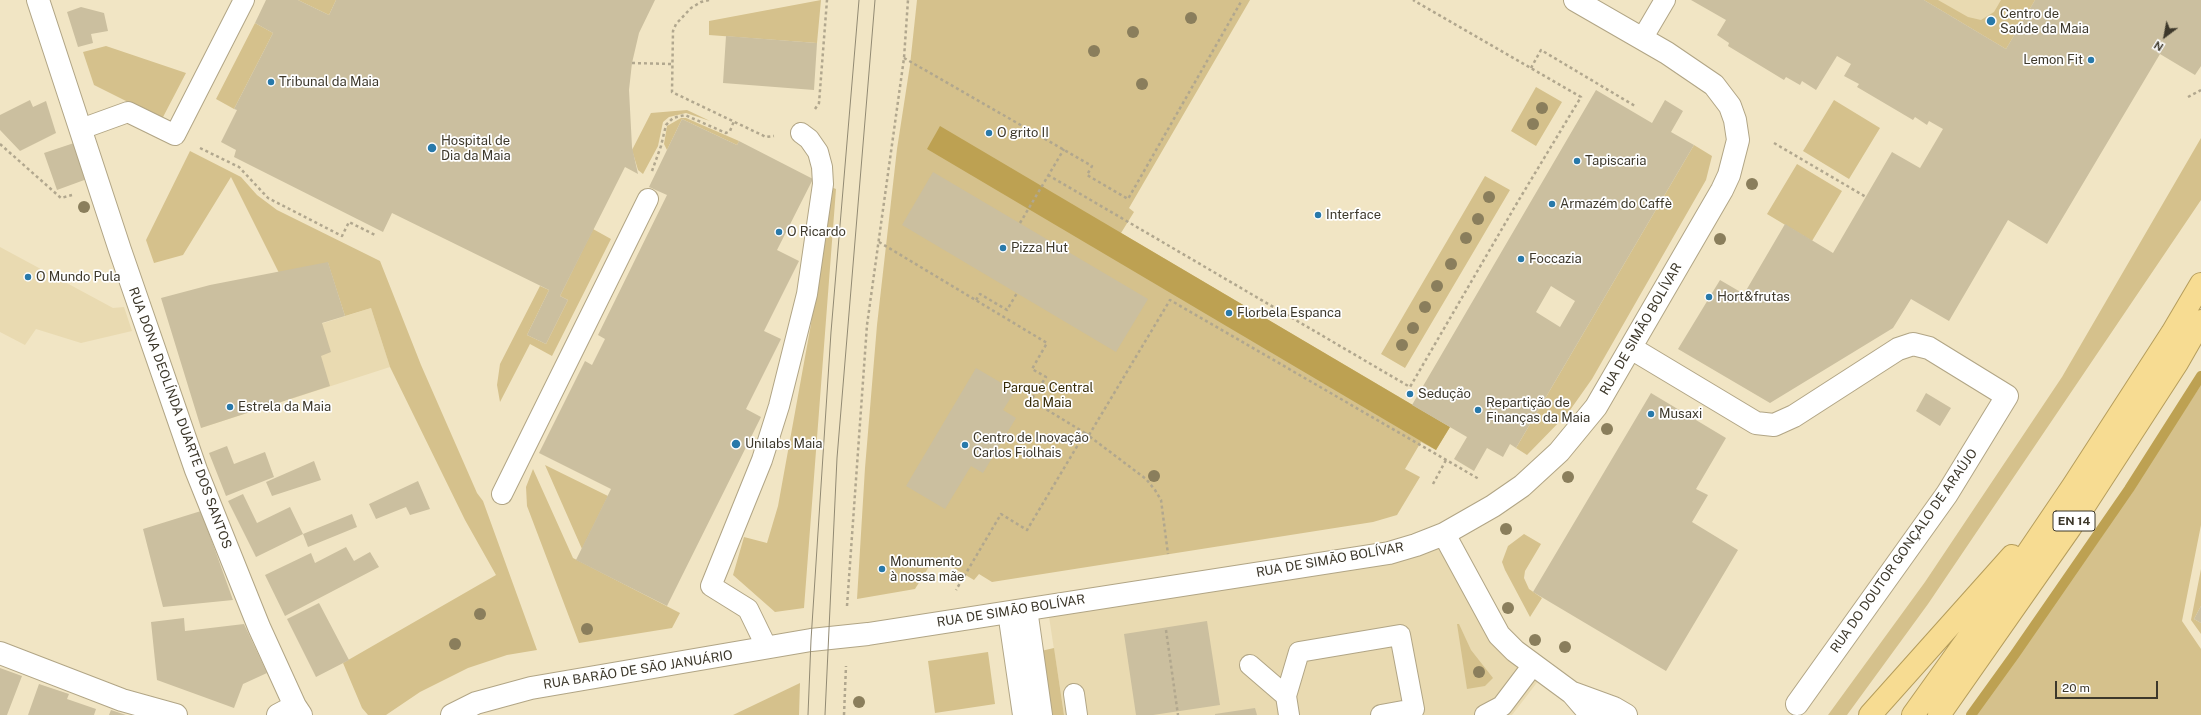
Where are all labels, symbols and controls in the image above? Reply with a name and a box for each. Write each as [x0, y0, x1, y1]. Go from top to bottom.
place label: Centro de Saúde da Maia [2000, 6, 2089, 37]
marker: Centro de Saúde da Maia [1985, 15, 1997, 27]
north arrow [2145, 16, 2185, 56]
text: N [2152, 39, 2165, 54]
place label: Lemon Fit [2023, 52, 2083, 68]
marker: Lemon Fit [2086, 55, 2096, 65]
place label: Tribunal da Maia [279, 74, 379, 90]
marker: Tribunal da Maia [266, 77, 276, 87]
place label: O grito II [997, 125, 1049, 141]
marker: O grito II [984, 128, 994, 138]
place label: Hospital de Dia da Maia [441, 133, 511, 164]
marker: Hospital de Dia da Maia [426, 142, 438, 154]
place label: Tapiscaria [1585, 153, 1646, 169]
marker: Tapiscaria [1572, 156, 1582, 166]
place label: Armazém do Caffè [1560, 196, 1672, 212]
marker: Armazém do Caffè [1547, 199, 1557, 209]
place label: Interface [1326, 207, 1381, 223]
marker: Interface [1313, 210, 1323, 220]
place label: O Ricardo [787, 224, 846, 240]
marker: O Ricardo [774, 227, 784, 237]
place label: Pizza Hut [1011, 240, 1068, 256]
marker: Pizza Hut [998, 243, 1008, 253]
place label: Foccazia [1529, 251, 1582, 267]
marker: Foccazia [1516, 254, 1526, 264]
street label: RUA DE SIMÃO BOLÍVAR [1597, 260, 1685, 398]
place label: O Mundo Pula [36, 269, 121, 285]
marker: O Mundo Pula [23, 272, 33, 282]
street label: RUA DONA DEOLÍNDA DUARTE DOS SANTOS [125, 285, 235, 551]
place label: Hort&frutas [1717, 289, 1790, 305]
marker: Hort&frutas [1704, 292, 1714, 302]
place label: Florbela Espanca [1237, 305, 1341, 321]
marker: Florbela Espanca [1224, 308, 1234, 318]
park label: Parque Central da Maia [1003, 380, 1093, 411]
place label: Sedução [1418, 386, 1471, 402]
marker: Sedução [1405, 389, 1415, 399]
place label: Repartição de Finanças da Maia [1486, 395, 1590, 426]
place label: Estrela da Maia [238, 399, 331, 415]
marker: Estrela da Maia [225, 402, 235, 412]
marker: Repartição de Finanças da Maia [1473, 405, 1483, 415]
place label: Musaxi [1659, 406, 1702, 422]
marker: Musaxi [1646, 409, 1656, 419]
place label: Centro de Inovação Carlos Fiolhais [973, 430, 1089, 461]
place label: Unilabs Maia [745, 436, 822, 452]
marker: Unilabs Maia [730, 438, 742, 450]
marker: Centro de Inovação Carlos Fiolhais [960, 440, 970, 450]
street label: RUA DO DOUTOR GONÇALO DE ARAÚJO [1827, 446, 1981, 656]
road number: EN 14 [2053, 511, 2095, 531]
street label: RUA DE SIMÃO BOLÍVAR [1255, 539, 1405, 581]
place label: Monumento à nossa mãe [890, 554, 964, 585]
marker: Monumento à nossa mãe [877, 564, 887, 574]
street label: RUA DE SIMÃO BOLÍVAR [936, 592, 1086, 630]
street label: RUA BARÃO DE SÃO JANUÁRIO [542, 647, 734, 693]
scale bar [2057, 673, 2160, 699]
text: 20 m [2062, 681, 2090, 695]

